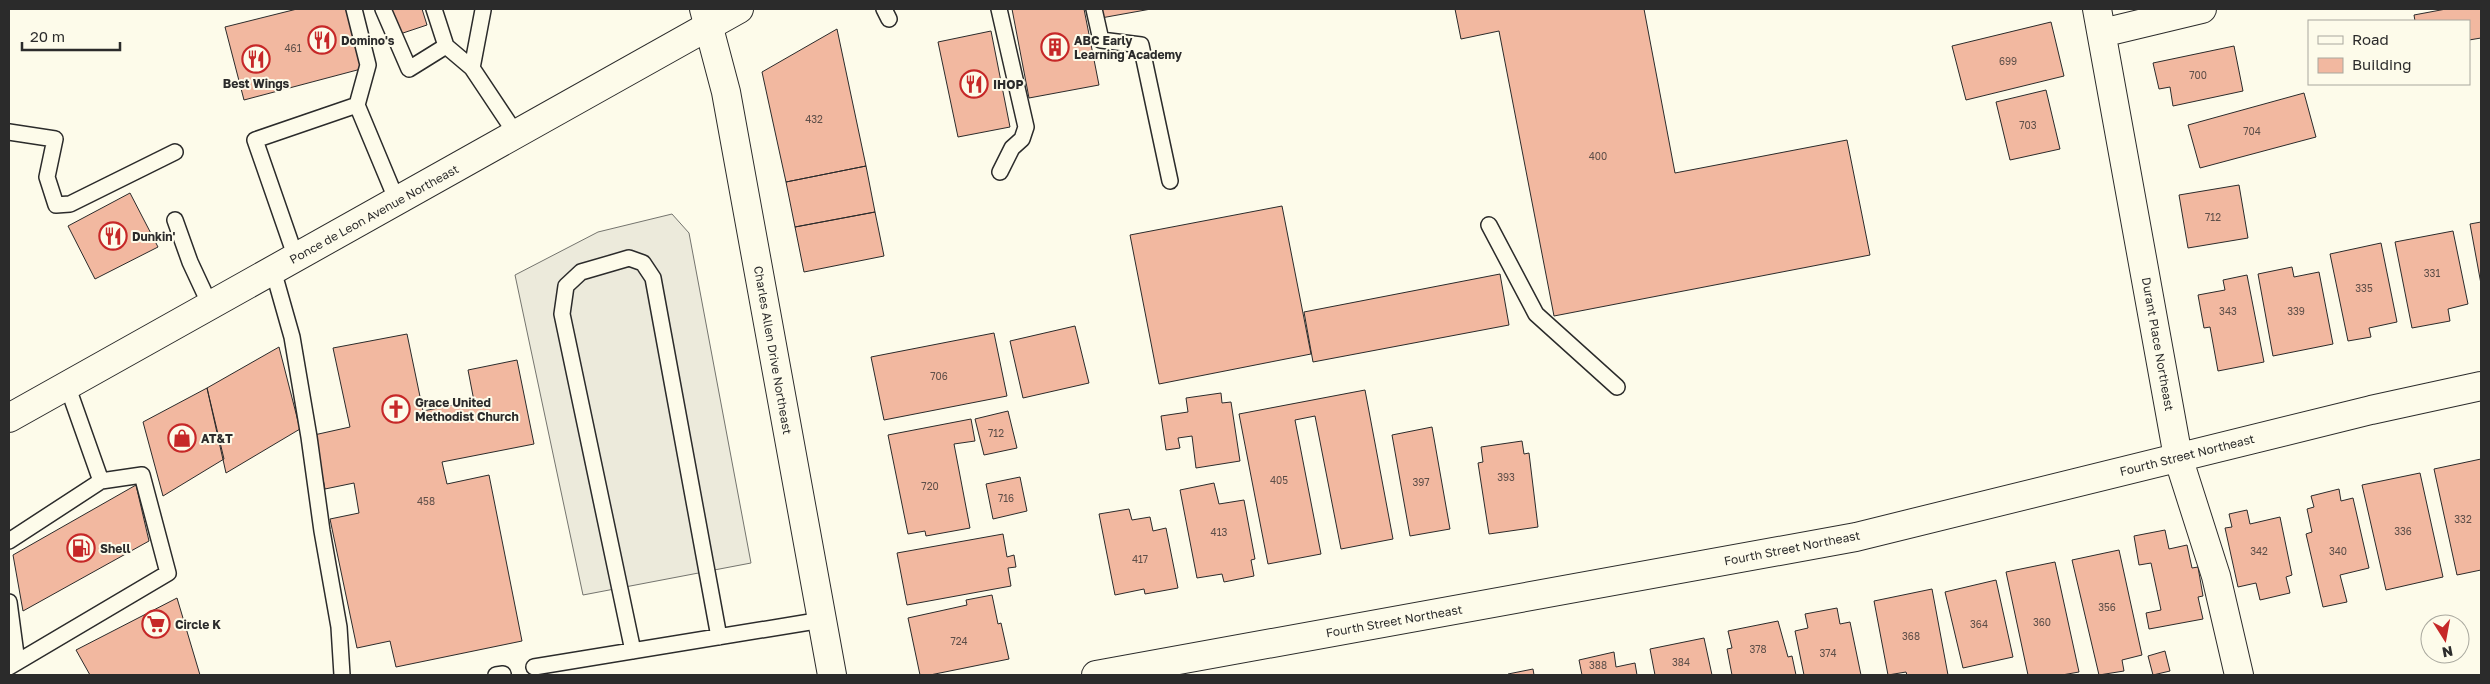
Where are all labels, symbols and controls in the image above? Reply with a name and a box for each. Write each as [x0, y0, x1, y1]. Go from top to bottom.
scale bar [22, 20, 120, 52]
legend [2308, 20, 2470, 85]
restaurant icon: Domino's [307, 25, 337, 55]
text: 20 m [30, 27, 65, 45]
text: Road [2352, 30, 2389, 48]
building icon: ABC Early Learning Academy [1040, 32, 1070, 62]
place label: Domino's [341, 33, 395, 48]
place label: ABC Early Learning Academy [1074, 33, 1183, 62]
house number: 461 [285, 42, 302, 54]
restaurant icon: Best Wings [241, 44, 271, 74]
house number: 699 [1999, 55, 2017, 67]
text: Building [2352, 55, 2412, 73]
restaurant icon: IHOP [959, 69, 989, 99]
house number: 700 [2189, 69, 2207, 81]
place label: Best Wings [223, 76, 290, 91]
place label: IHOP [993, 77, 1023, 92]
house number: 432 [805, 113, 823, 125]
house number: 703 [2019, 119, 2037, 131]
house number: 704 [2243, 125, 2261, 137]
house number: 400 [1589, 150, 1607, 162]
street label: Ponce de Leon Avenue Northeast [287, 161, 461, 267]
house number: 712 [2205, 211, 2221, 223]
restaurant icon: Dunkin' [98, 221, 128, 251]
place label: Dunkin' [132, 229, 175, 244]
street label: Charles Allen Drive Northeast [751, 265, 795, 436]
house number: 331 [2424, 267, 2440, 279]
street label: Durant Place Northeast [2139, 276, 2177, 412]
house number: 335 [2355, 282, 2373, 294]
house number: 343 [2219, 305, 2237, 317]
house number: 339 [2287, 305, 2305, 317]
house number: 706 [930, 370, 948, 382]
church icon: Grace United Methodist Church [381, 394, 411, 424]
place label: Grace United Methodist Church [415, 395, 519, 424]
shop icon: AT&T [167, 423, 197, 453]
house number: 712 [988, 427, 1004, 439]
place label: AT&T [201, 431, 233, 446]
street label: Fourth Street Northeast [2118, 431, 2256, 479]
house number: 393 [1497, 471, 1515, 483]
house number: 405 [1270, 474, 1288, 486]
house number: 397 [1412, 476, 1430, 488]
house number: 720 [921, 480, 939, 492]
house number: 716 [998, 492, 1014, 504]
house number: 458 [417, 495, 435, 507]
house number: 332 [2454, 513, 2472, 525]
house number: 336 [2394, 525, 2412, 537]
house number: 413 [1211, 526, 1228, 538]
street label: Fourth Street Northeast [1723, 527, 1862, 569]
fuel station icon: Shell [66, 533, 96, 563]
place label: Shell [100, 541, 130, 556]
house number: 342 [2250, 545, 2268, 557]
house number: 340 [2329, 545, 2347, 557]
house number: 417 [1132, 553, 1148, 565]
house number: 356 [2098, 601, 2116, 613]
street label: Fourth Street Northeast [1325, 602, 1464, 640]
supermarket icon: Circle K [141, 609, 171, 639]
north arrow [2420, 614, 2470, 664]
house number: 360 [2033, 616, 2051, 628]
place label: Circle K [175, 617, 221, 632]
house number: 364 [1970, 618, 1988, 630]
house number: 368 [1902, 630, 1920, 642]
house number: 724 [950, 635, 968, 647]
house number: 378 [1749, 643, 1767, 655]
text: N [2441, 643, 2454, 662]
house number: 374 [1819, 647, 1837, 659]
house number: 384 [1672, 656, 1690, 668]
house number: 388 [1589, 659, 1607, 671]

